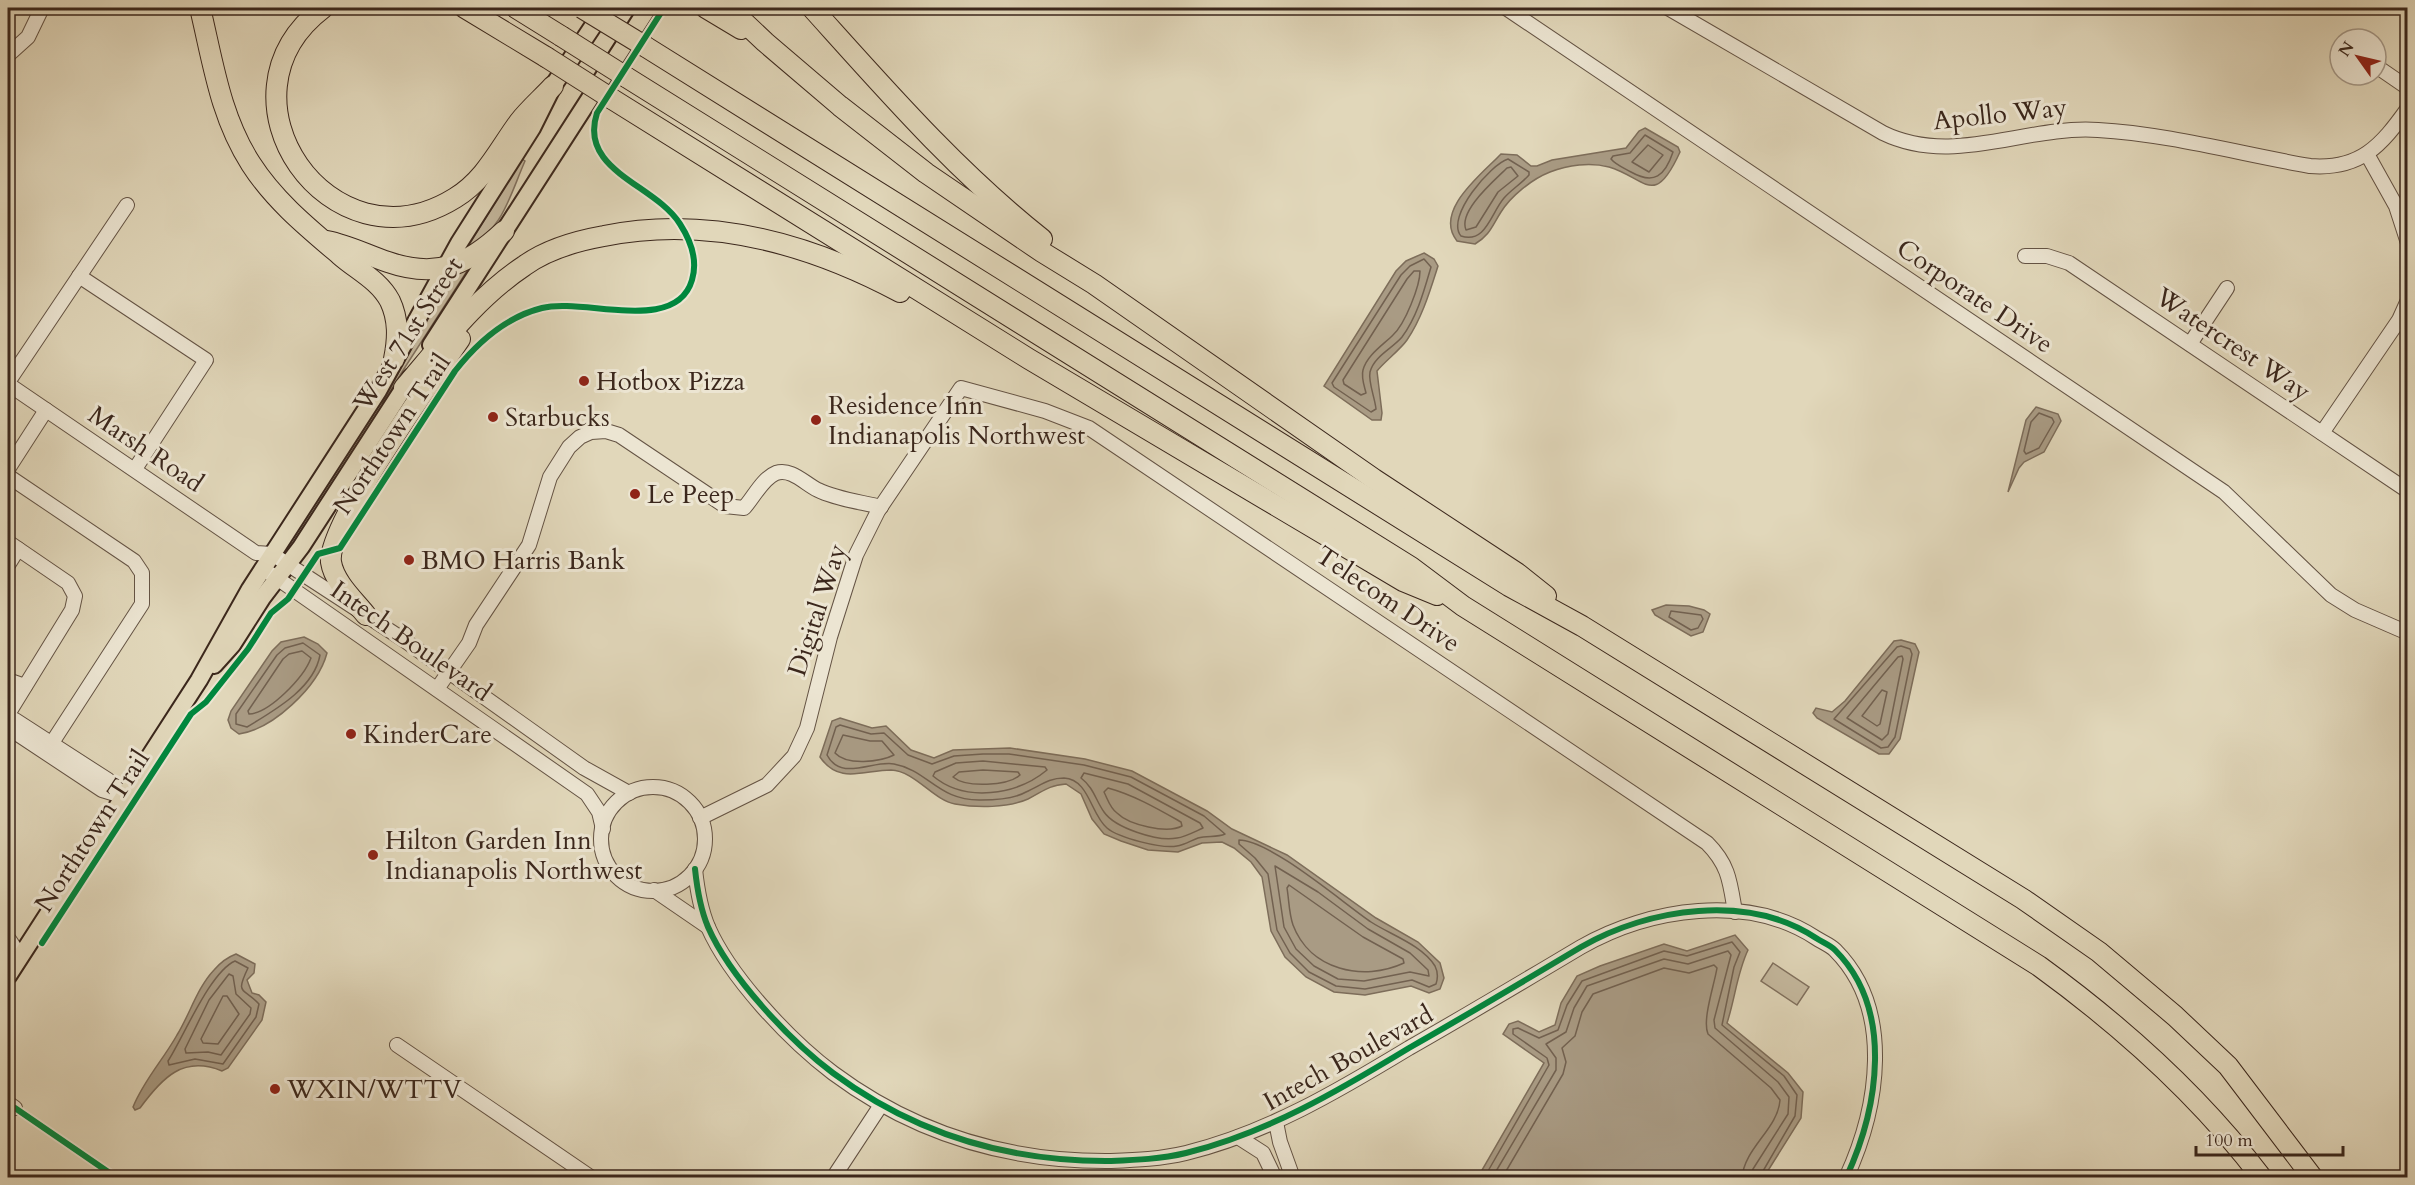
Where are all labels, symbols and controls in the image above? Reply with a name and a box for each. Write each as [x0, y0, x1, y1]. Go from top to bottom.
north arrow [2328, 27, 2388, 87]
text: N [2333, 37, 2359, 61]
street label: Apollo Way [1931, 90, 2069, 138]
street label: Corporate Drive [1890, 231, 2060, 361]
street label: West 71st Street [344, 250, 471, 419]
street label: Watercrest Way [2148, 279, 2318, 409]
street label: Northtown Trail [325, 346, 459, 521]
place label: Hotbox Pizza [596, 364, 745, 399]
marker: Hotbox Pizza [577, 374, 591, 388]
place label: Residence Inn Indianapolis Northwest [828, 388, 1085, 453]
street label: Marsh Road [81, 397, 211, 501]
place label: Starbucks [505, 400, 610, 435]
marker: Starbucks [486, 410, 500, 424]
marker: Residence Inn Indianapolis Northwest [809, 413, 823, 427]
place label: Le Peep [647, 477, 734, 512]
marker: Le Peep [628, 487, 642, 501]
street label: Telecom Drive [1309, 538, 1467, 660]
street label: Digital Way [779, 539, 855, 681]
place label: BMO Harris Bank [421, 543, 625, 578]
marker: BMO Harris Bank [402, 553, 416, 567]
street label: Intech Boulevard [324, 572, 499, 710]
place label: KinderCare [363, 717, 492, 752]
marker: KinderCare [344, 727, 358, 741]
street label: Northtown Trail [26, 743, 158, 919]
place label: Hilton Garden Inn Indianapolis Northwest [385, 823, 642, 888]
marker: Hilton Garden Inn Indianapolis Northwest [366, 848, 380, 862]
street label: Intech Boulevard [1257, 997, 1439, 1119]
place label: WXIN/WTTV [286, 1072, 463, 1107]
marker: WXIN/WTTV [268, 1082, 282, 1096]
scale bar [2196, 1119, 2343, 1157]
text: 100 m [2205, 1128, 2253, 1153]

